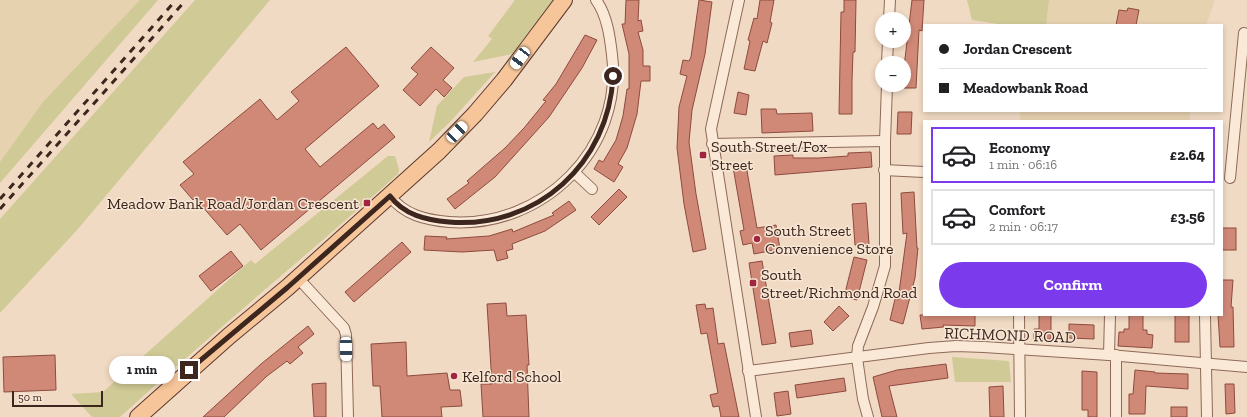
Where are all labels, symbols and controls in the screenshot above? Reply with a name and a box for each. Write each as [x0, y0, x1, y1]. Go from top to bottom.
map controls [875, 12, 911, 92]
button: + [875, 12, 911, 48]
text: Jordan Crescent [963, 40, 1072, 58]
car [508, 45, 532, 71]
button: − [875, 56, 911, 92]
route start [604, 67, 622, 85]
text: Meadowbank Road [963, 79, 1088, 97]
car [444, 119, 470, 145]
place label: South Street/Fox Street [711, 137, 827, 174]
icon: car [941, 137, 977, 173]
text: Economy [989, 139, 1050, 157]
text: £2.64 [1170, 146, 1205, 164]
marker: South Street/Fox Street [698, 150, 708, 160]
text: 1 min · 06:16 [989, 157, 1057, 172]
place label: Meadow Bank Road/Jordan Crescent [107, 194, 359, 213]
marker: Meadow Bank Road/Jordan Crescent [362, 198, 372, 208]
icon: car [941, 199, 977, 235]
text: Comfort [989, 201, 1045, 219]
text: £3.56 [1170, 208, 1205, 226]
text: 2 min · 06:17 [989, 219, 1058, 234]
place label: South Street Convenience Store [765, 221, 894, 258]
marker: South Street Convenience Store [752, 234, 762, 244]
button: Confirm [939, 262, 1207, 308]
place label: South Street/Richmond Road [761, 265, 918, 302]
marker: South Street/Richmond Road [748, 278, 758, 288]
street label: RICHMOND ROAD [944, 323, 1076, 347]
car [340, 337, 352, 361]
callout: 1 min [109, 356, 175, 384]
route end [180, 361, 198, 379]
text: 1 min [127, 362, 157, 377]
place label: Kelford School [462, 367, 562, 386]
marker: Kelford School [449, 371, 459, 381]
scale bar [12, 389, 103, 408]
text: 50 m [18, 391, 42, 404]

